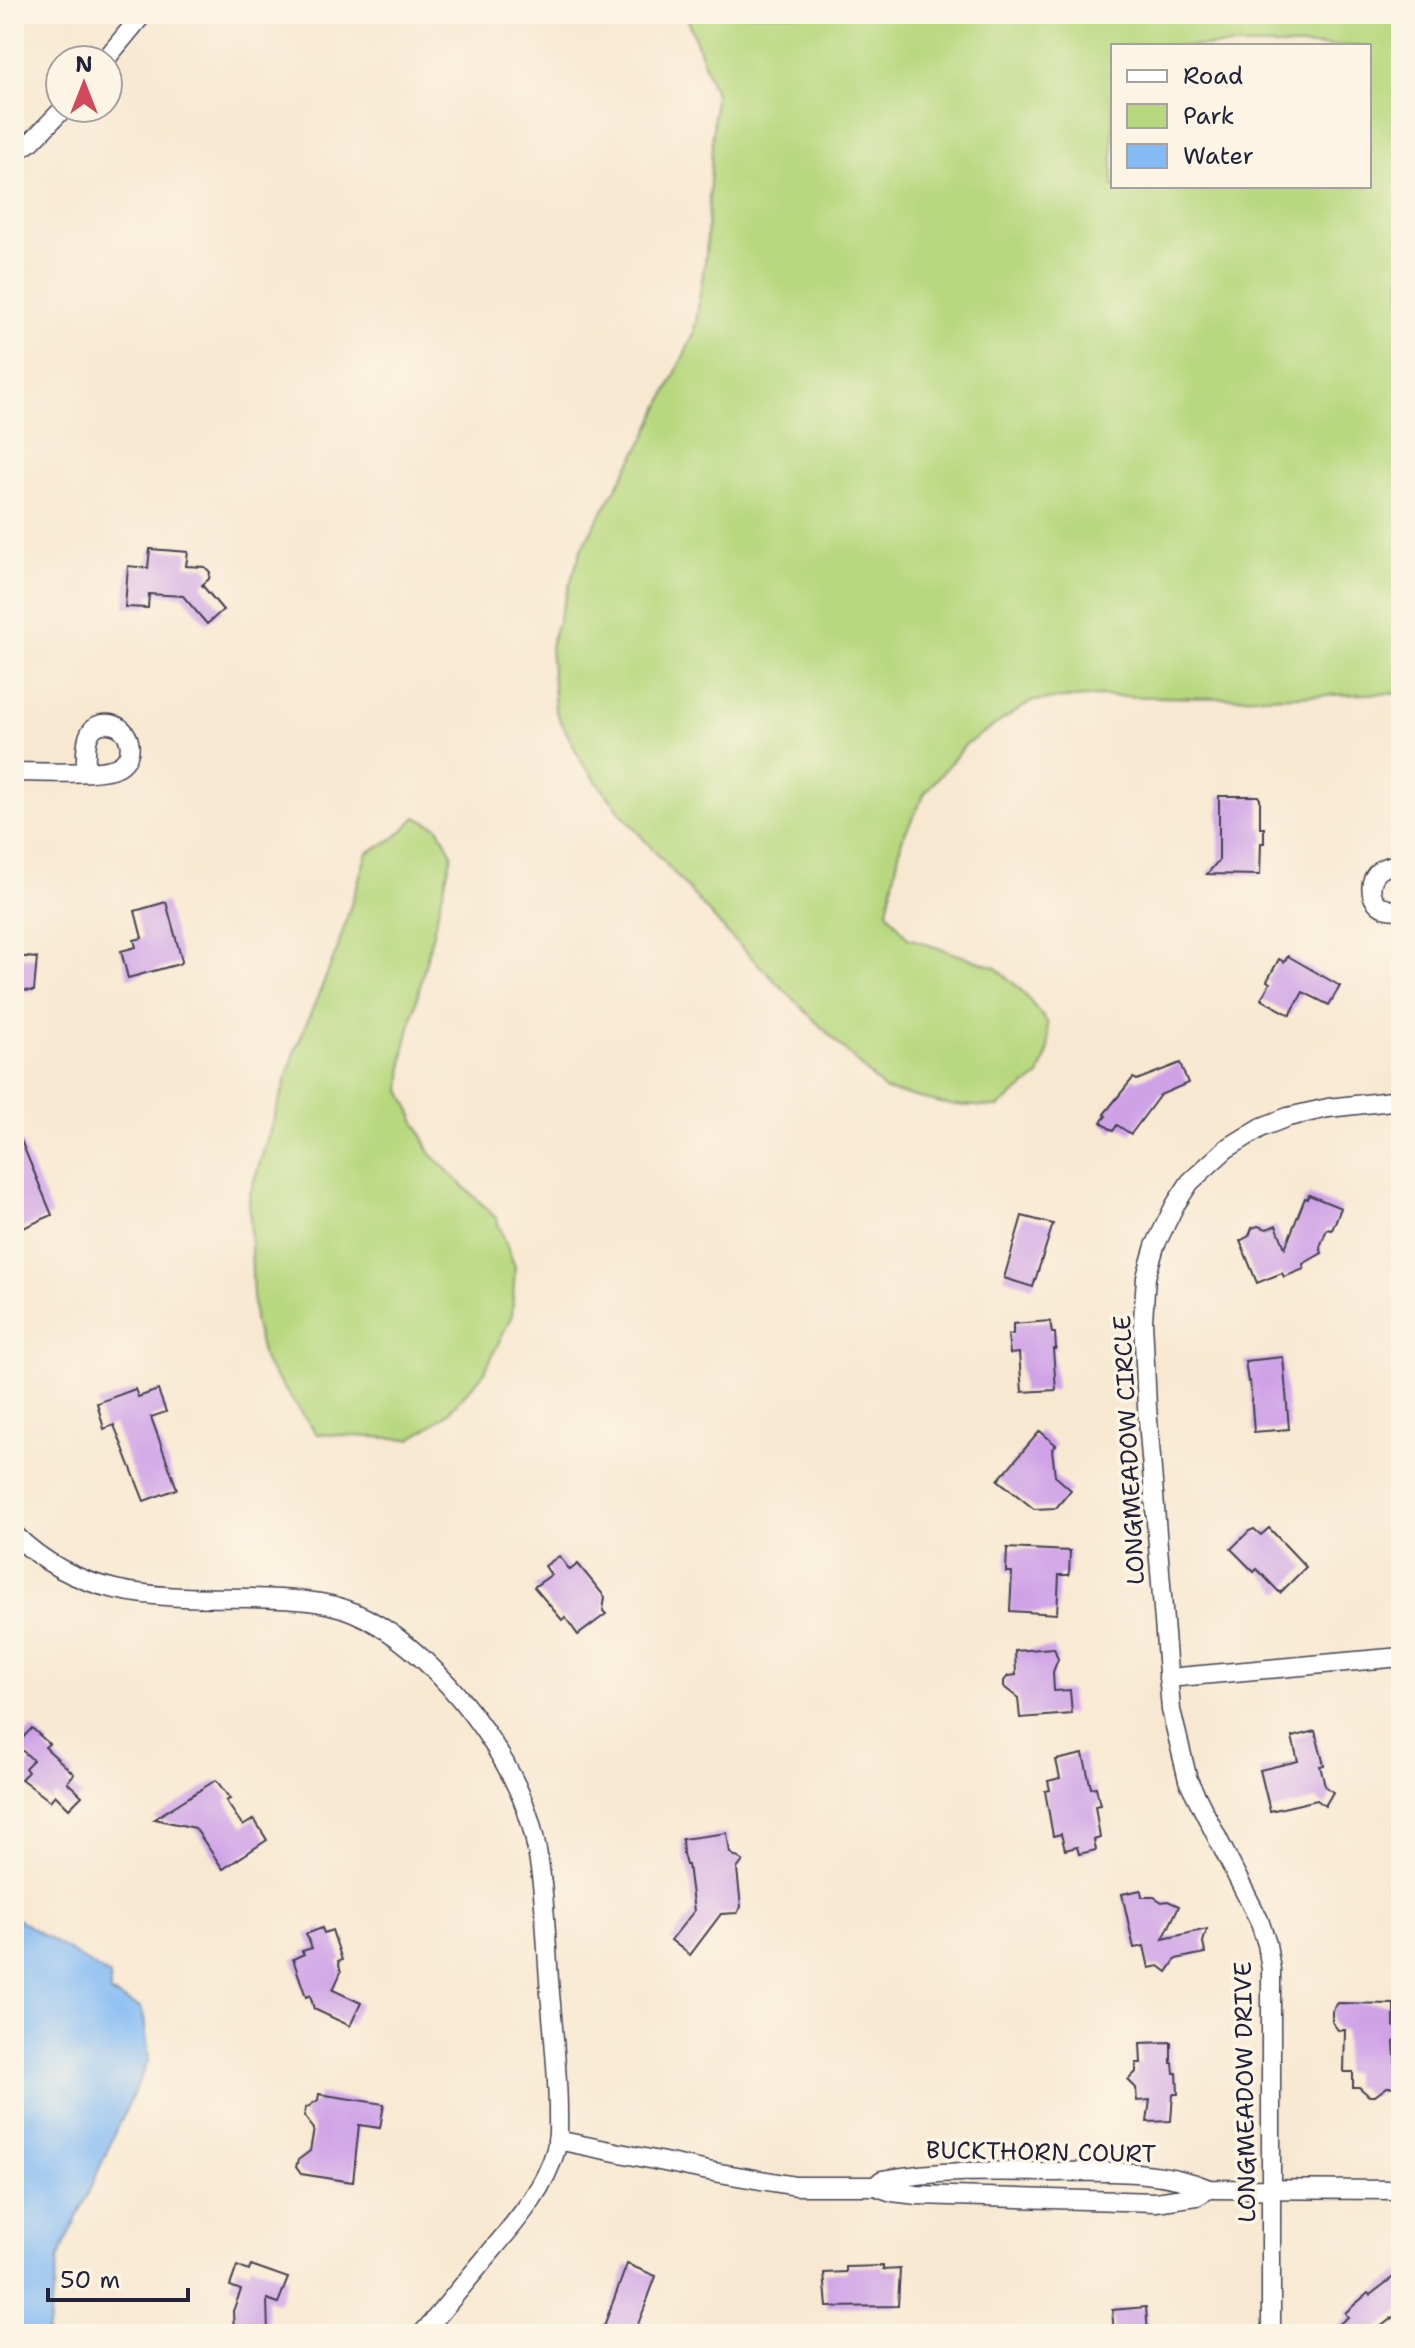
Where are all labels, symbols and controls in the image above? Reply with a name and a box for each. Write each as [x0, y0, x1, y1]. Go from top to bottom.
north arrow [44, 44, 124, 124]
legend [1111, 44, 1371, 188]
text: N [75, 50, 93, 79]
text: Road [1183, 60, 1243, 92]
text: Park [1183, 100, 1235, 132]
text: Water [1183, 140, 1254, 172]
street label: LONGMEADOW CIRCLE [1106, 1314, 1152, 1586]
street label: LONGMEADOW DRIVE [1227, 1961, 1263, 2223]
street label: BUCKTHORN COURT [926, 2134, 1157, 2170]
scale bar [48, 2252, 188, 2302]
text: 50 m [60, 2264, 120, 2296]

